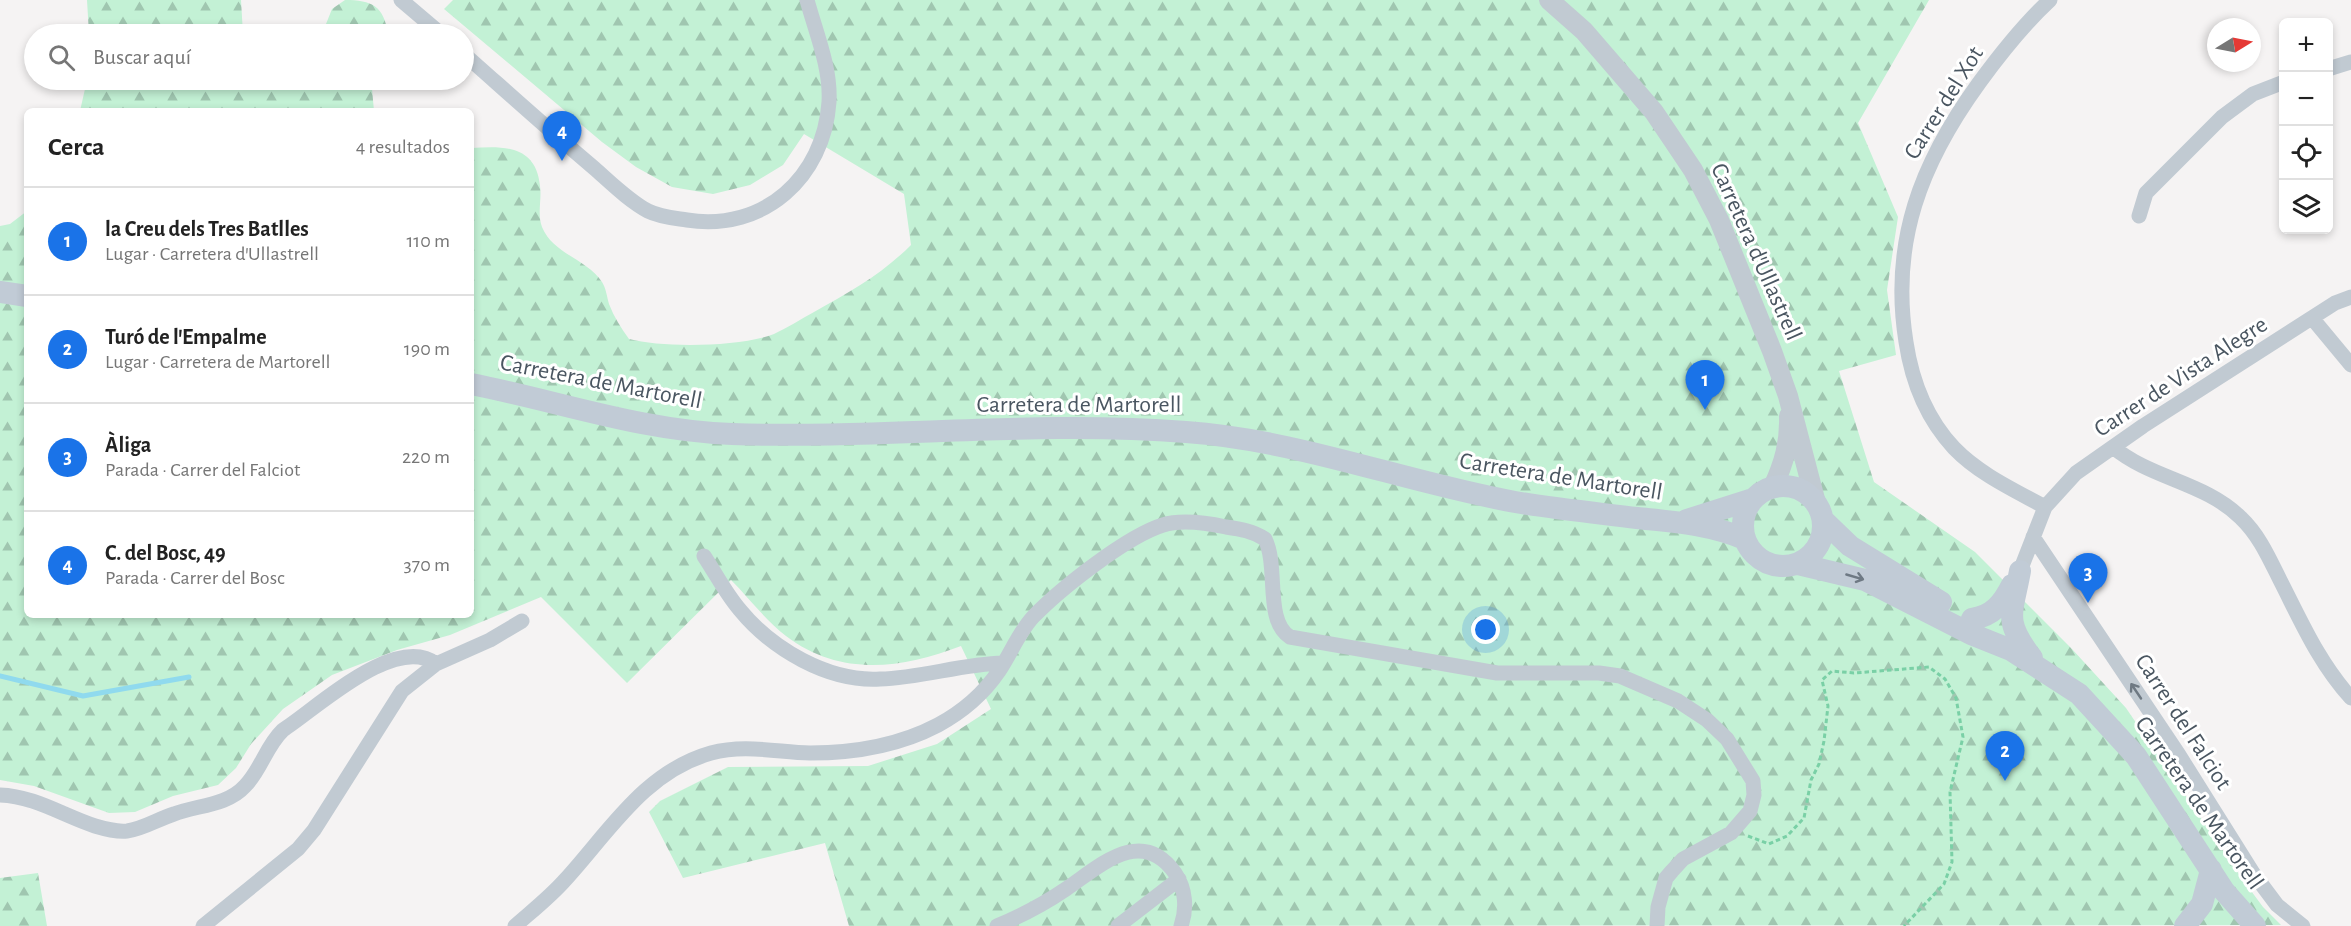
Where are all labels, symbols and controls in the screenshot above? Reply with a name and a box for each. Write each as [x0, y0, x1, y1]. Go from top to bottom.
north arrow [2207, 18, 2261, 72]
map controls [2279, 18, 2333, 234]
button: + [2279, 18, 2333, 72]
search box [24, 24, 474, 90]
icon: search [45, 41, 78, 74]
street label: Carrer del Xot [1900, 42, 1988, 164]
text: Buscar aquí [93, 46, 191, 68]
button: − [2279, 72, 2333, 126]
pin: 4 [542, 112, 582, 161]
button: locate [2279, 126, 2333, 180]
text: Cerca [48, 134, 105, 160]
text: 4 resultados [356, 137, 450, 157]
street label: Carretera d'Ullastrell [1706, 160, 1806, 344]
button: layers [2279, 180, 2333, 234]
text: la Creu dels Tres Batlles [105, 218, 309, 240]
text: 1 [64, 231, 71, 251]
text: 110 m [406, 231, 450, 251]
text: Lugar · Carretera d'Ullastrell [105, 244, 319, 264]
street label: Carrer de Vista Alegre [2090, 312, 2272, 442]
text: Turó de l'Empalme [105, 326, 267, 348]
text: 2 [63, 339, 72, 359]
text: 190 m [404, 339, 450, 359]
street label: Carretera de Martorell [498, 351, 704, 413]
text: Lugar · Carretera de Martorell [105, 352, 331, 372]
pin: 1 [1686, 360, 1724, 410]
street label: Carretera de Martorell [976, 393, 1182, 417]
text: Àliga [105, 434, 151, 456]
text: 3 [63, 447, 72, 467]
text: 220 m [402, 447, 450, 467]
street label: Carretera de Martorell [1458, 449, 1664, 505]
text: Parada · Carrer del Falciot [105, 460, 300, 480]
text: C. del Bosc, 49 [105, 542, 226, 564]
pin: 3 [2068, 554, 2108, 603]
text: 4 [62, 555, 73, 575]
text: 370 m [404, 555, 450, 575]
text: Parada · Carrer del Bosc [105, 568, 285, 588]
one-way arrow [1845, 572, 1864, 583]
your location [1471, 615, 1500, 644]
street label: Carrer del Falciot [2130, 650, 2236, 794]
one-way arrow [2130, 683, 2142, 700]
street label: Carretera de Martorell [2130, 712, 2268, 894]
pin: 2 [1986, 732, 2024, 781]

